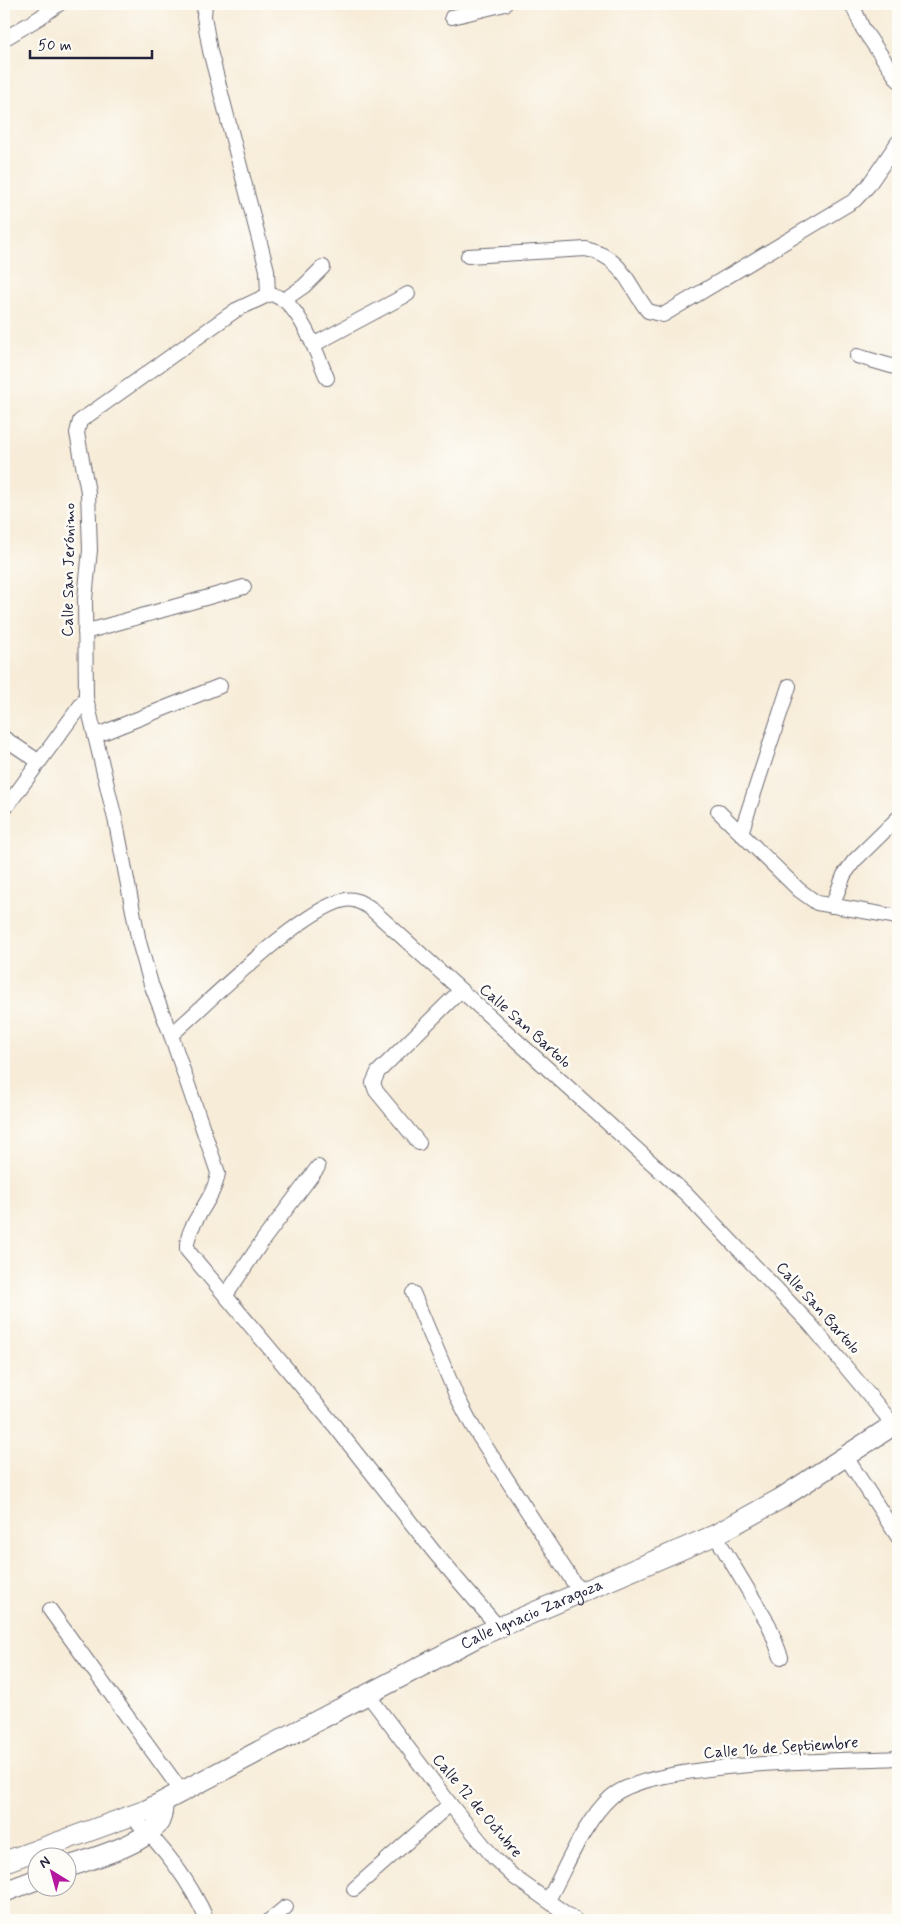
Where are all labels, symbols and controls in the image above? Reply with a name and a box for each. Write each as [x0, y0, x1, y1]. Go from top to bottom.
scale bar [30, 28, 152, 60]
text: 50 m [38, 36, 72, 56]
street label: Calle San Jerónimo [57, 503, 81, 637]
street label: Calle San Bartolo [474, 979, 576, 1073]
street label: Calle San Bartolo [771, 1257, 865, 1359]
street label: Calle Ignacio Zaragoza [457, 1574, 606, 1654]
street label: Calle 16 de Septiembre [703, 1732, 859, 1764]
street label: Calle 12 de Octubre [427, 1750, 527, 1862]
north arrow [28, 1846, 78, 1896]
text: N [36, 1852, 54, 1872]

